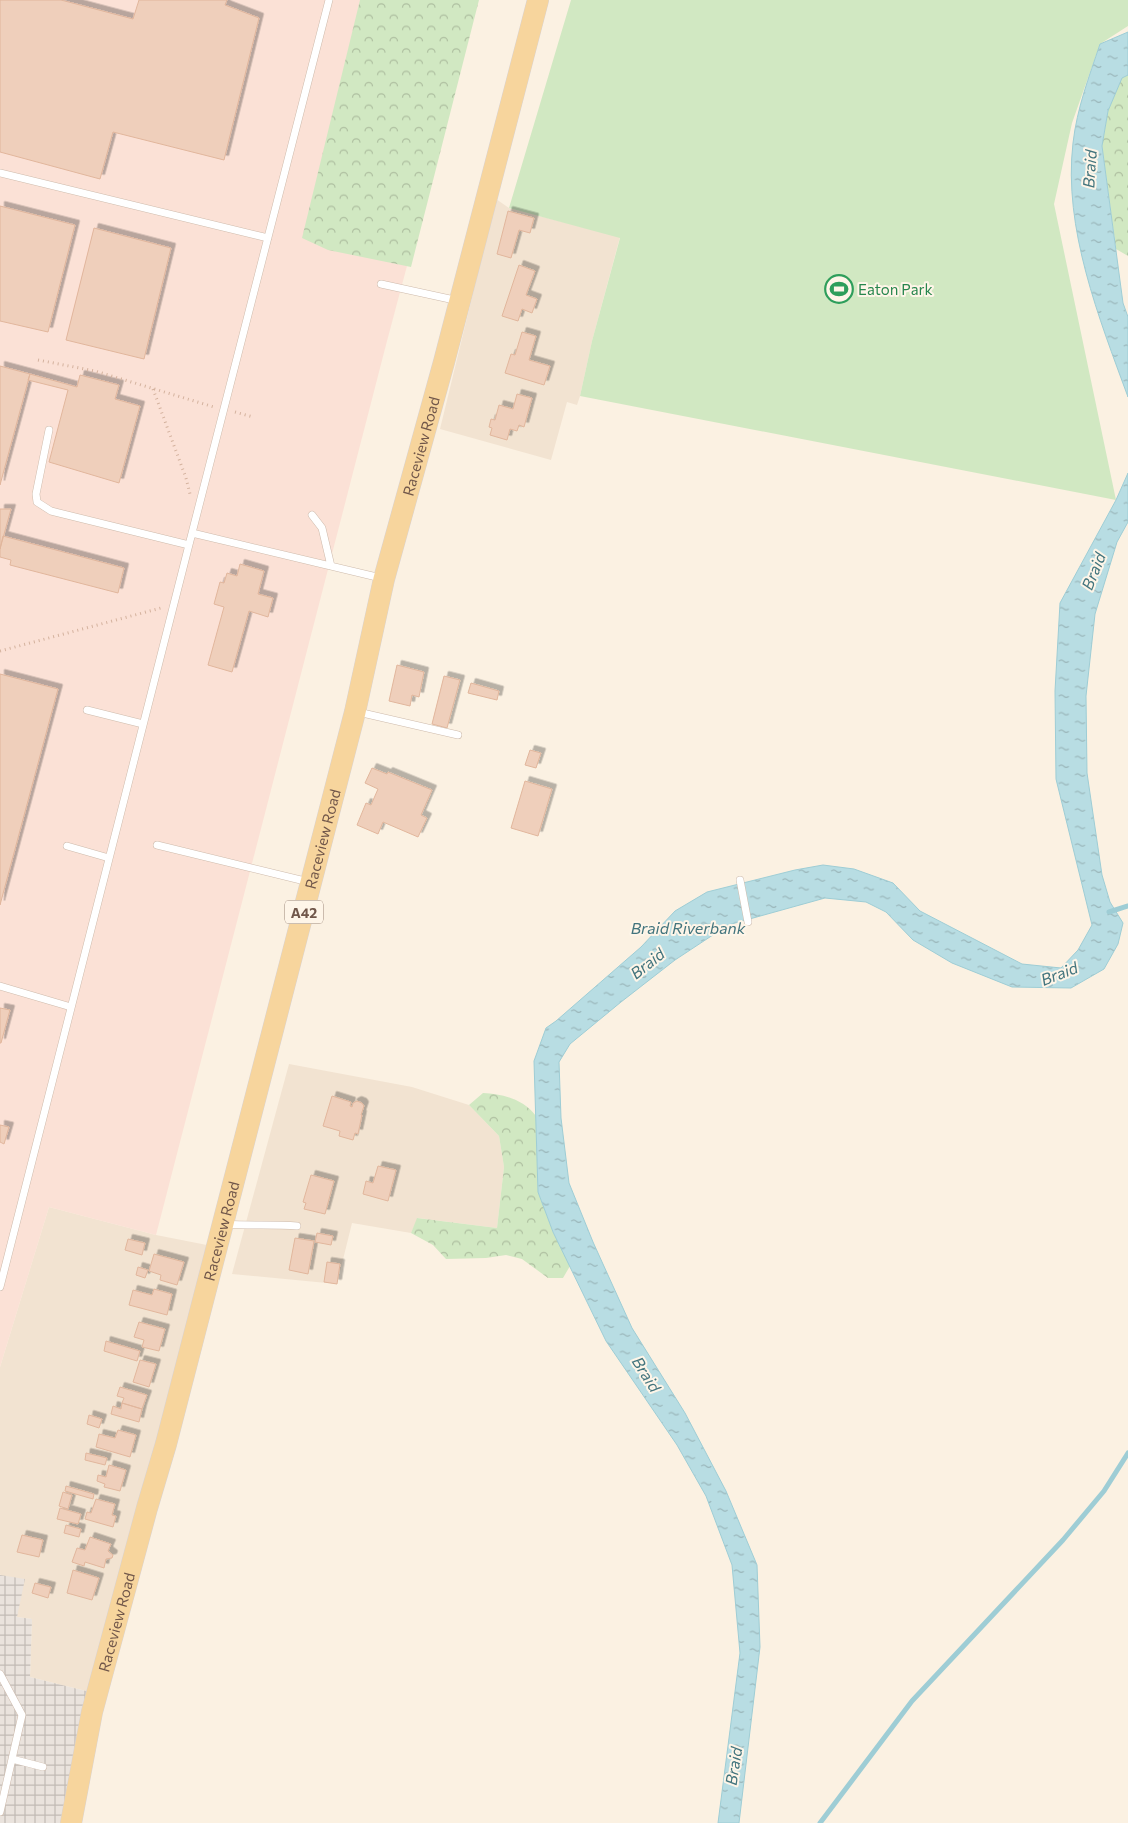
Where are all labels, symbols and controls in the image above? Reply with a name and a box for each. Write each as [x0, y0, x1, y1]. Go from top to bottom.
water label: Braid [1078, 148, 1100, 189]
sports icon: Eaton Park [824, 274, 854, 304]
place label: Eaton Park [858, 280, 933, 298]
street label: Raceview Road [398, 394, 443, 498]
water label: Braid [1077, 549, 1109, 592]
street label: Raceview Road [301, 787, 344, 891]
road number: A42 [285, 900, 323, 924]
water label: Braid Riverbank [631, 918, 746, 937]
water label: Braid [626, 943, 669, 982]
water label: Braid [1038, 957, 1081, 989]
street label: Raceview Road [199, 1179, 242, 1283]
water label: Braid [629, 1353, 666, 1396]
street label: Raceview Road [94, 1570, 138, 1674]
water label: Braid [721, 1745, 745, 1786]

